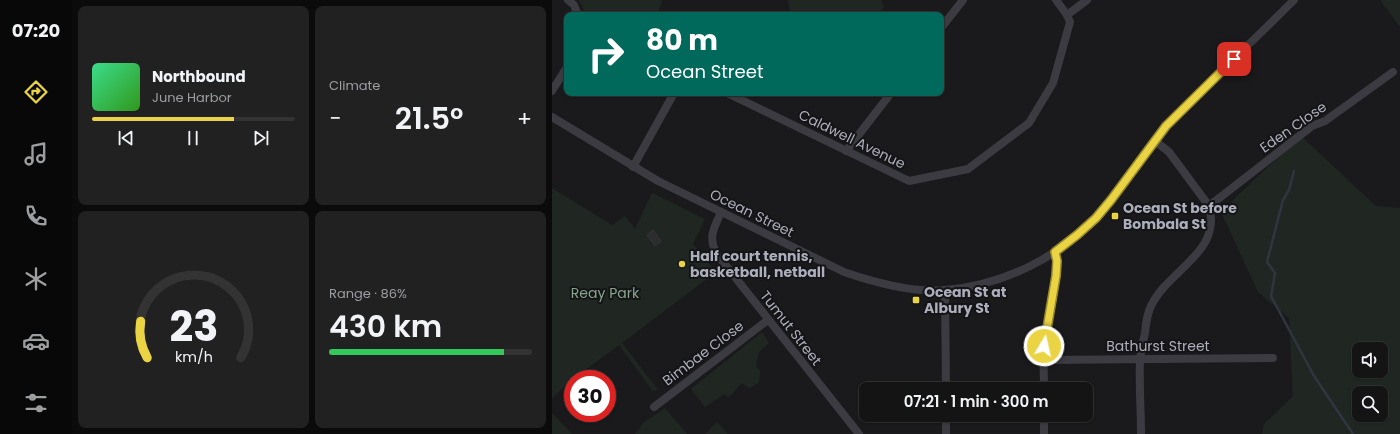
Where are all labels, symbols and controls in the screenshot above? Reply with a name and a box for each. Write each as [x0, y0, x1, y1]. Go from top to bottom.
text: 07:20 [12, 18, 60, 43]
text: 80 m [646, 21, 718, 60]
icon: right [580, 28, 632, 80]
pin [1217, 42, 1251, 76]
icon: arrive [1223, 48, 1245, 70]
text: Ocean Street [646, 59, 763, 84]
text: Northbound [152, 66, 246, 87]
text: Climate [329, 76, 380, 95]
icon: directions [22, 78, 50, 106]
text: June Harbor [152, 88, 232, 107]
street label: Eden Close [1256, 96, 1331, 157]
text: 21.5° [395, 97, 463, 140]
text: − [329, 103, 341, 134]
text: + [517, 103, 532, 134]
street label: Caldwell Avenue [795, 104, 909, 174]
icon: previous [115, 127, 137, 149]
icon: pause [182, 127, 204, 149]
icon: next [250, 127, 272, 149]
icon: music [22, 140, 50, 168]
street label: Ocean Street [707, 184, 797, 242]
place label: Ocean St before Bombala St [1123, 198, 1237, 234]
icon: phone [22, 202, 50, 230]
marker: Ocean St before Bombala St [1110, 211, 1120, 221]
place label: Half court tennis, basketball, netball [690, 246, 825, 282]
marker: Half court tennis, basketball, netball [677, 259, 687, 269]
icon: climate [22, 265, 50, 293]
place label: Ocean St at Albury St [924, 282, 1007, 318]
park label: Reay Park [571, 283, 640, 303]
text: Range · 86% [329, 284, 407, 303]
street label: Tumut Street [755, 286, 827, 370]
marker: Ocean St at Albury St [911, 295, 921, 305]
text: 23 [169, 296, 218, 355]
text: 430 km [329, 305, 442, 348]
street label: Bimbae Close [658, 316, 748, 390]
position arrow [1023, 325, 1065, 367]
icon: car [22, 327, 50, 355]
street label: Bathurst Street [1106, 336, 1210, 356]
map controls [1352, 342, 1388, 422]
button: sound [1352, 342, 1388, 378]
text: km/h [174, 346, 213, 366]
speed limit sign: 30 [564, 370, 616, 422]
button: search [1352, 386, 1388, 422]
icon: filters [22, 389, 50, 417]
text: 07:21 · 1 min · 300 m [904, 391, 1048, 412]

